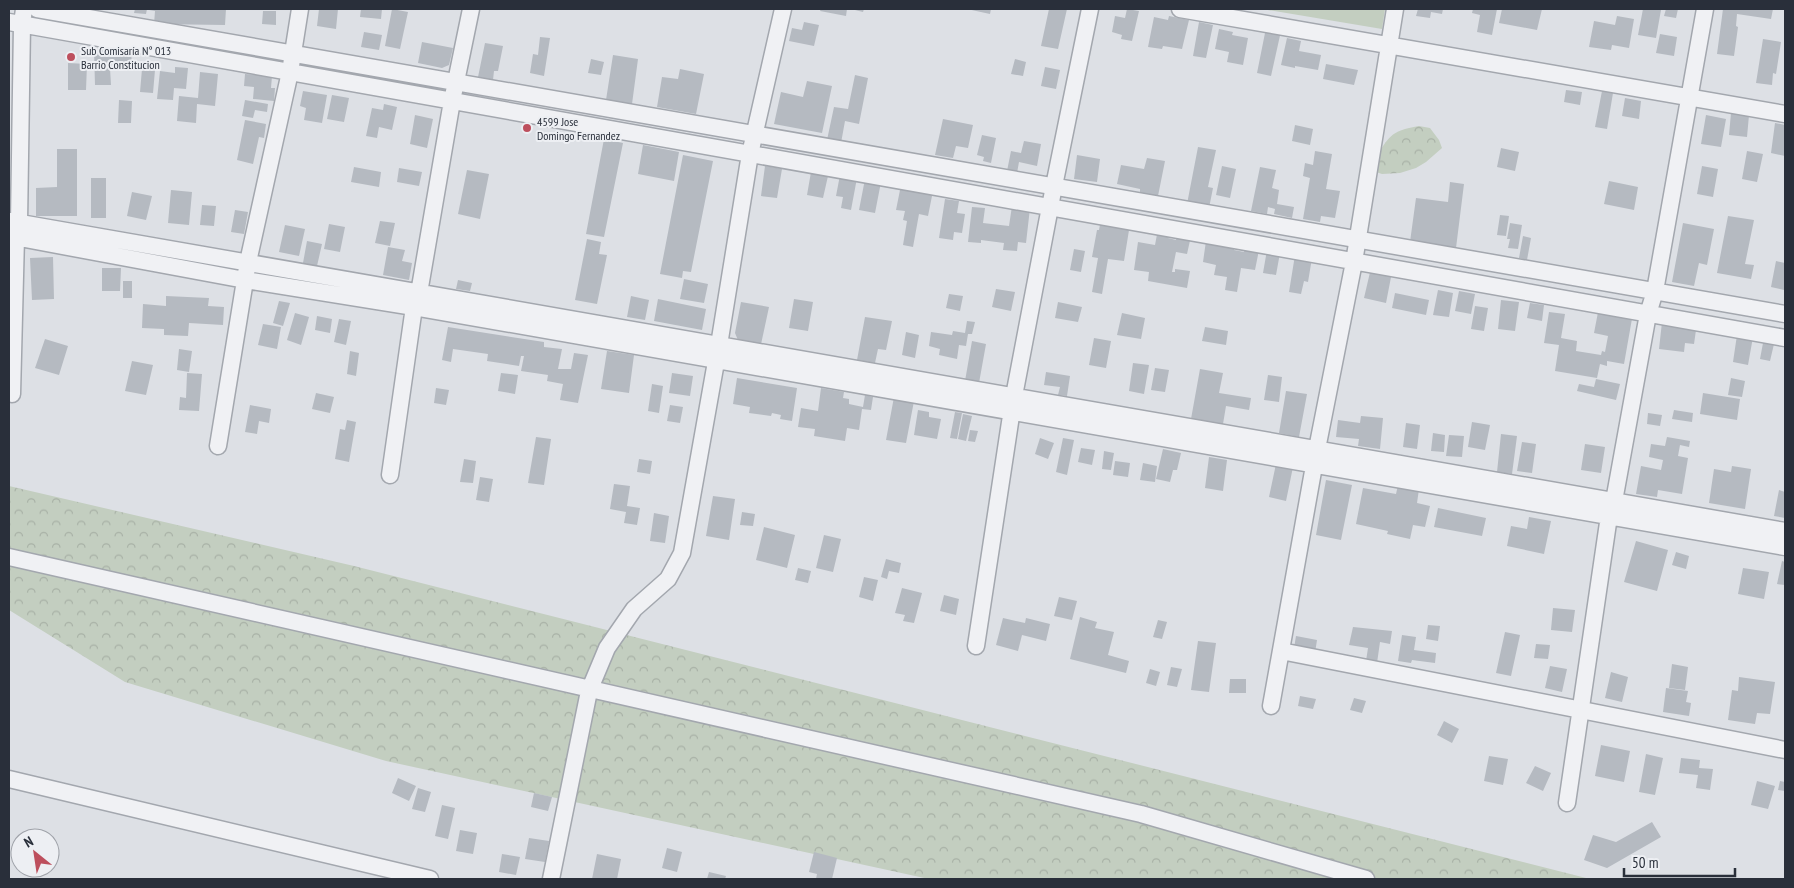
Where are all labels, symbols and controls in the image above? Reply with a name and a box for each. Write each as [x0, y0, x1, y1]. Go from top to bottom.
place label: Sub Comisaría N° 013 Barrio Constitucion [81, 43, 171, 72]
marker: Sub Comisaría N° 013 Barrio Constitucion [65, 51, 77, 63]
place label: 4599 Jose Domingo Fernandez [537, 114, 620, 143]
marker: 4599 Jose Domingo Fernandez [521, 122, 533, 134]
north arrow [10, 828, 60, 878]
text: N [21, 832, 36, 851]
scale bar [1624, 846, 1735, 878]
text: 50 m [1632, 853, 1658, 872]

